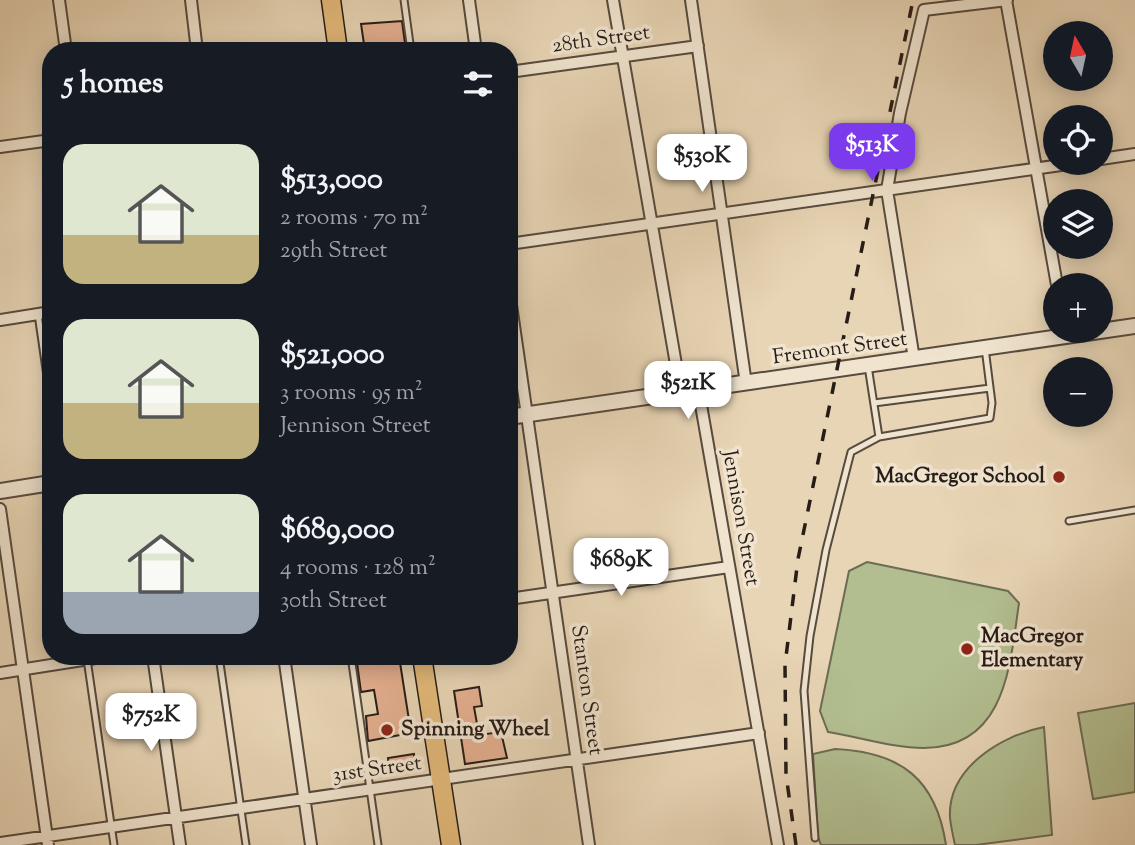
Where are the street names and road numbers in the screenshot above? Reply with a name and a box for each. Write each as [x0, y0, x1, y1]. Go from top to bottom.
street label: 28th Street [550, 18, 652, 62]
street label: Fremont Street [771, 325, 909, 373]
street label: Jennison Street [713, 447, 767, 588]
street label: Stanton Street [562, 623, 610, 757]
street label: 31st Street [330, 749, 424, 791]

